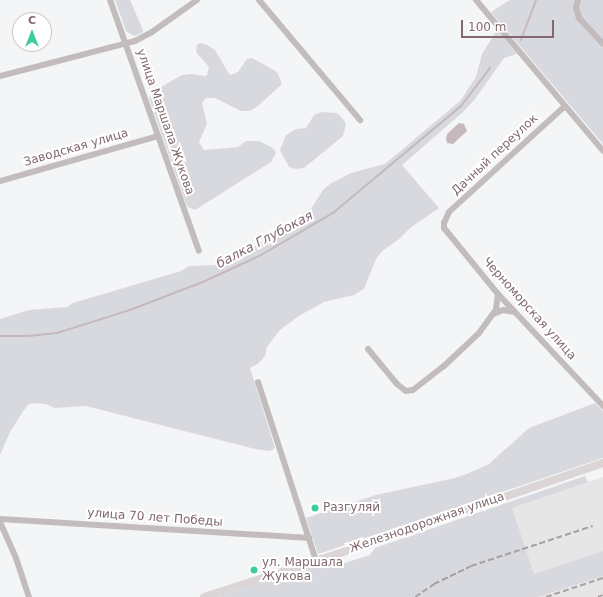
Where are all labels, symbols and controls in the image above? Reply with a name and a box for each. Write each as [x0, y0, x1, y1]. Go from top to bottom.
north arrow [12, 12, 52, 52]
scale bar [463, 12, 556, 38]
text: С [28, 14, 36, 27]
text: 100 m [468, 20, 506, 34]
street label: улица Маршала Жукова [133, 47, 197, 197]
street label: Дачный переулок [449, 111, 541, 199]
street label: Заводская улица [22, 126, 130, 170]
water label: балка Глубокая [214, 208, 316, 272]
street label: Черноморская улица [479, 255, 579, 363]
street label: Железнодорожная улица [348, 490, 506, 556]
place label: Разгуляй [323, 501, 380, 515]
marker: Разгуляй [310, 503, 320, 513]
street label: улица 70 лет Победы [87, 506, 223, 530]
place label: ул. Маршала Жукова [262, 556, 343, 584]
marker: ул. Маршала Жукова [249, 565, 259, 575]

